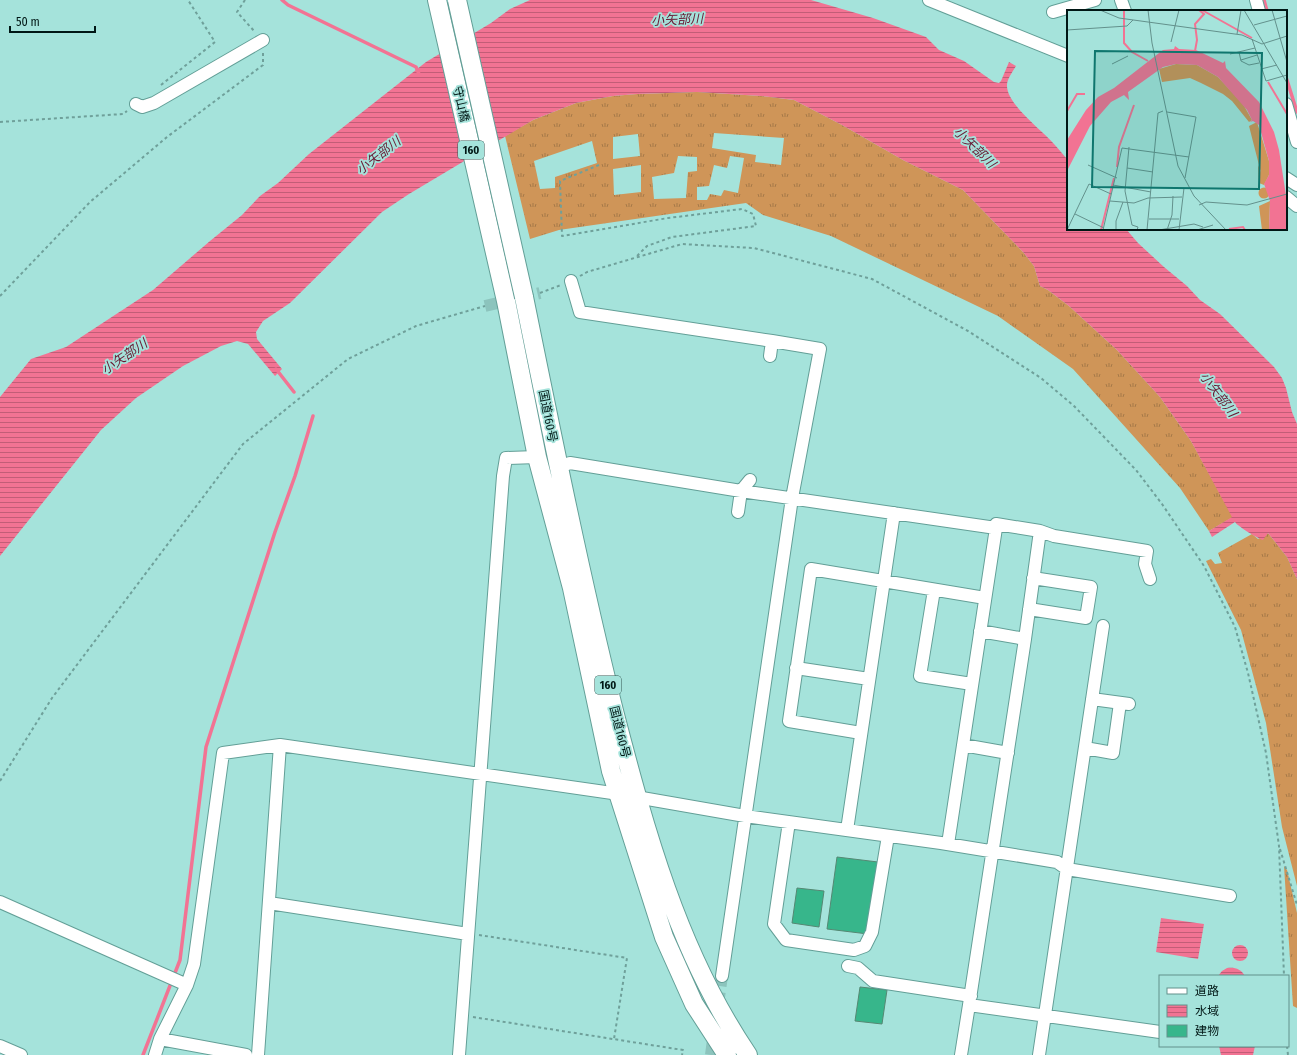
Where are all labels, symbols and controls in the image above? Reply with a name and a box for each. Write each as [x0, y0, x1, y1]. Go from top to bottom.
scale bar [10, 8, 95, 34]
inset map [1067, 10, 1287, 230]
water label: 小矢部川 [651, 11, 705, 28]
text: 50 m [16, 15, 40, 29]
street label: 守山橋 [450, 85, 472, 123]
water label: 小矢部川 [951, 124, 1000, 172]
water label: 小矢部川 [353, 132, 405, 177]
road number: 160 [458, 141, 484, 159]
water label: 小矢部川 [99, 335, 152, 377]
water label: 小矢部川 [1197, 369, 1241, 421]
street label: 国道160号 [536, 389, 560, 443]
road number: 160 [595, 676, 621, 694]
street label: 国道160号 [607, 705, 633, 759]
legend [1159, 975, 1289, 1047]
text: 道路 [1195, 984, 1219, 998]
text: 水域 [1195, 1004, 1219, 1018]
text: 建物 [1195, 1024, 1219, 1038]

